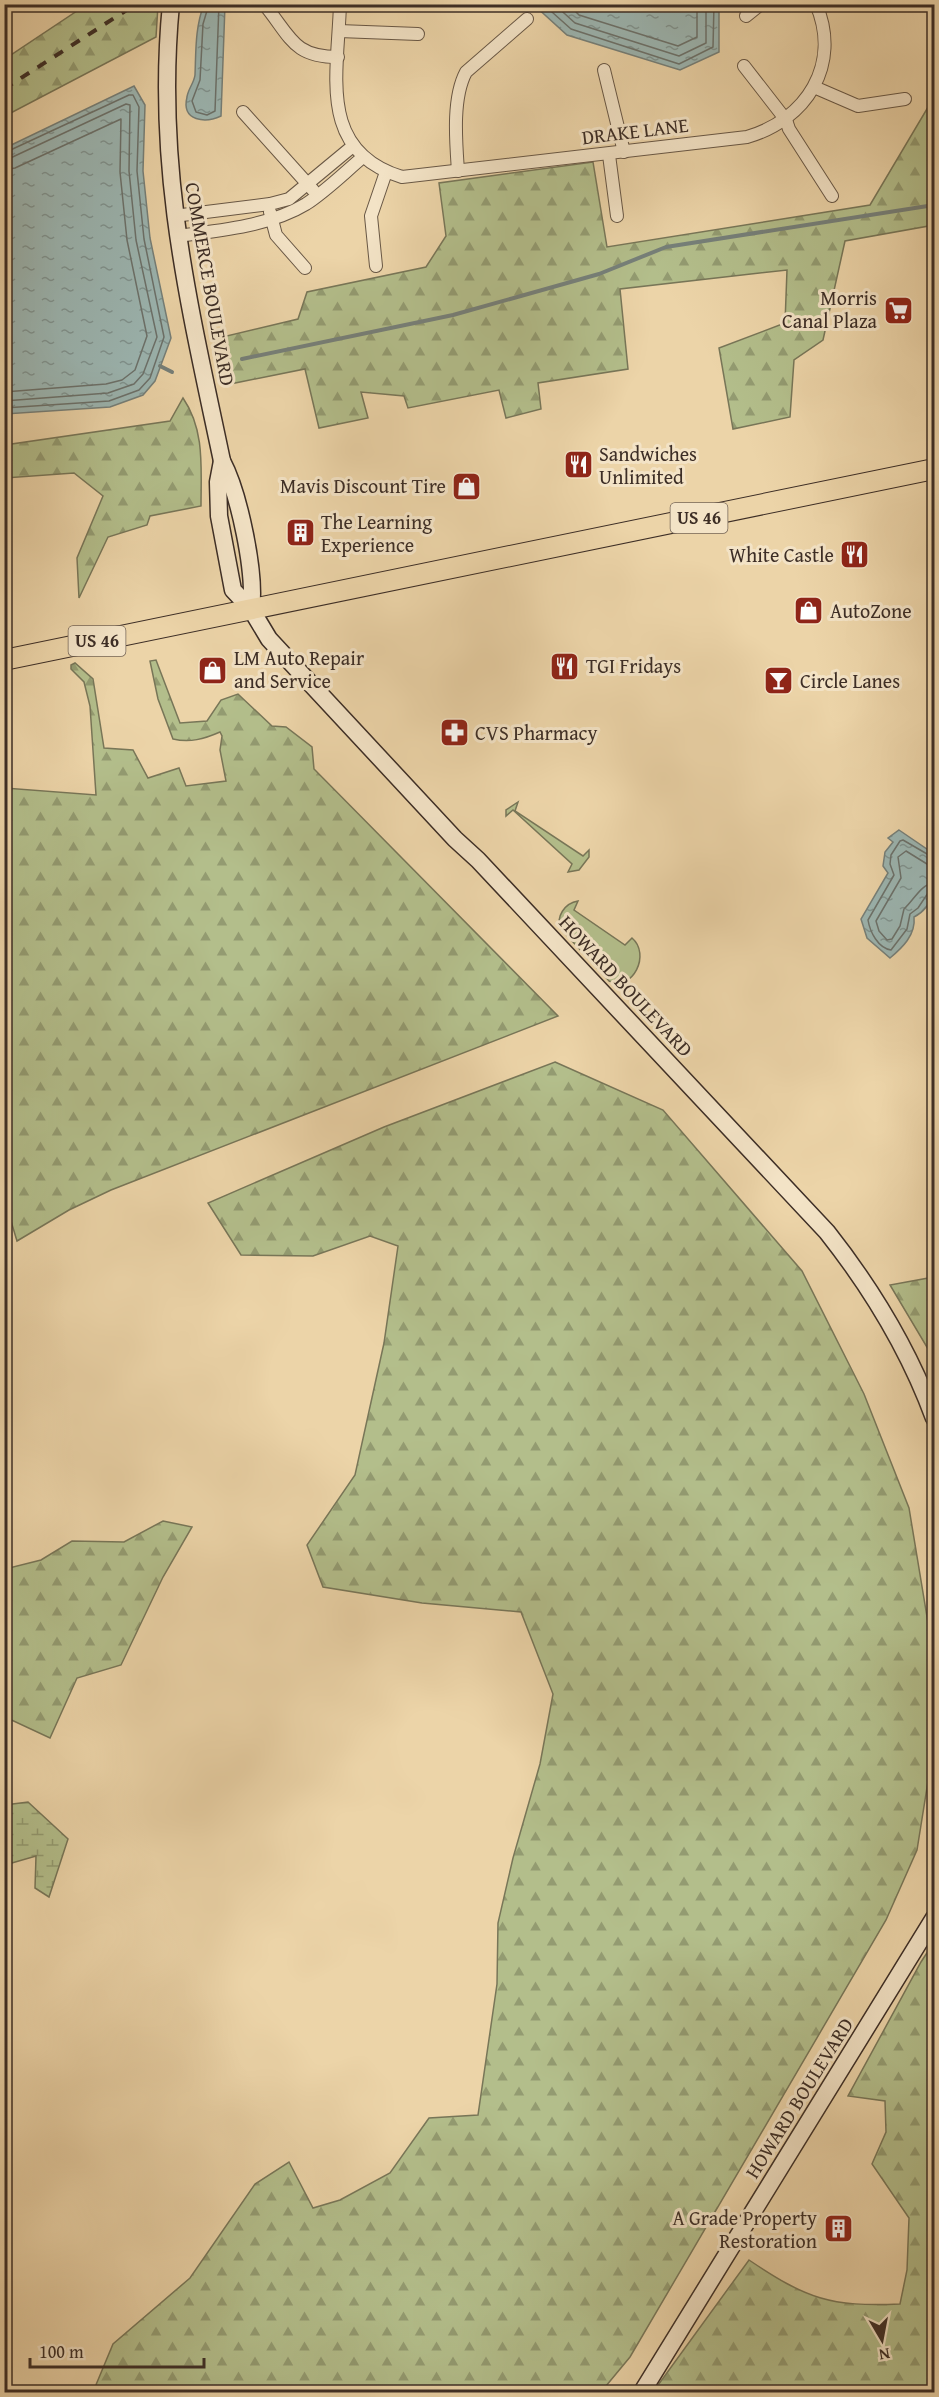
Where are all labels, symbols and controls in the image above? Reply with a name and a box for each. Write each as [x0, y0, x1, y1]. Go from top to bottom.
street label: DRAKE LANE [580, 110, 690, 151]
street label: COMMERCE BOULEVARD [178, 180, 243, 388]
place label: Morris Canal Plaza [782, 283, 878, 335]
supermarket icon: Morris Canal Plaza [882, 294, 914, 326]
place label: Sandwiches Unlimited [599, 439, 697, 491]
restaurant icon: Sandwiches Unlimited [562, 449, 594, 481]
shop icon: Mavis Discount Tire [451, 470, 483, 502]
place label: Mavis Discount Tire [280, 471, 446, 500]
road number: US 46 [670, 503, 728, 533]
place label: The Learning Experience [321, 507, 432, 559]
building icon: The Learning Experience [284, 517, 316, 549]
restaurant icon: White Castle [839, 539, 871, 571]
place label: White Castle [729, 540, 834, 569]
shop icon: AutoZone [793, 595, 825, 627]
place label: AutoZone [830, 596, 912, 625]
road number: US 46 [68, 626, 126, 656]
place label: LM Auto Repair and Service [234, 643, 364, 695]
restaurant icon: TGI Fridays [549, 650, 581, 682]
place label: TGI Fridays [586, 651, 681, 680]
shop icon: LM Auto Repair and Service [197, 654, 229, 686]
bar icon: Circle Lanes [763, 665, 795, 697]
place label: Circle Lanes [800, 666, 900, 695]
pharmacy icon: CVS Pharmacy [438, 717, 470, 749]
place label: CVS Pharmacy [475, 718, 597, 747]
street label: HOWARD BOULEVARD [553, 908, 700, 1063]
street label: HOWARD BOULEVARD [737, 2012, 860, 2184]
place label: A Grade Property Restoration [672, 2203, 817, 2255]
building icon: A Grade Property Restoration [822, 2213, 854, 2245]
north arrow [852, 2310, 912, 2370]
scale bar [30, 2331, 204, 2369]
text: 100 m [39, 2338, 84, 2365]
text: N [877, 2342, 892, 2368]

